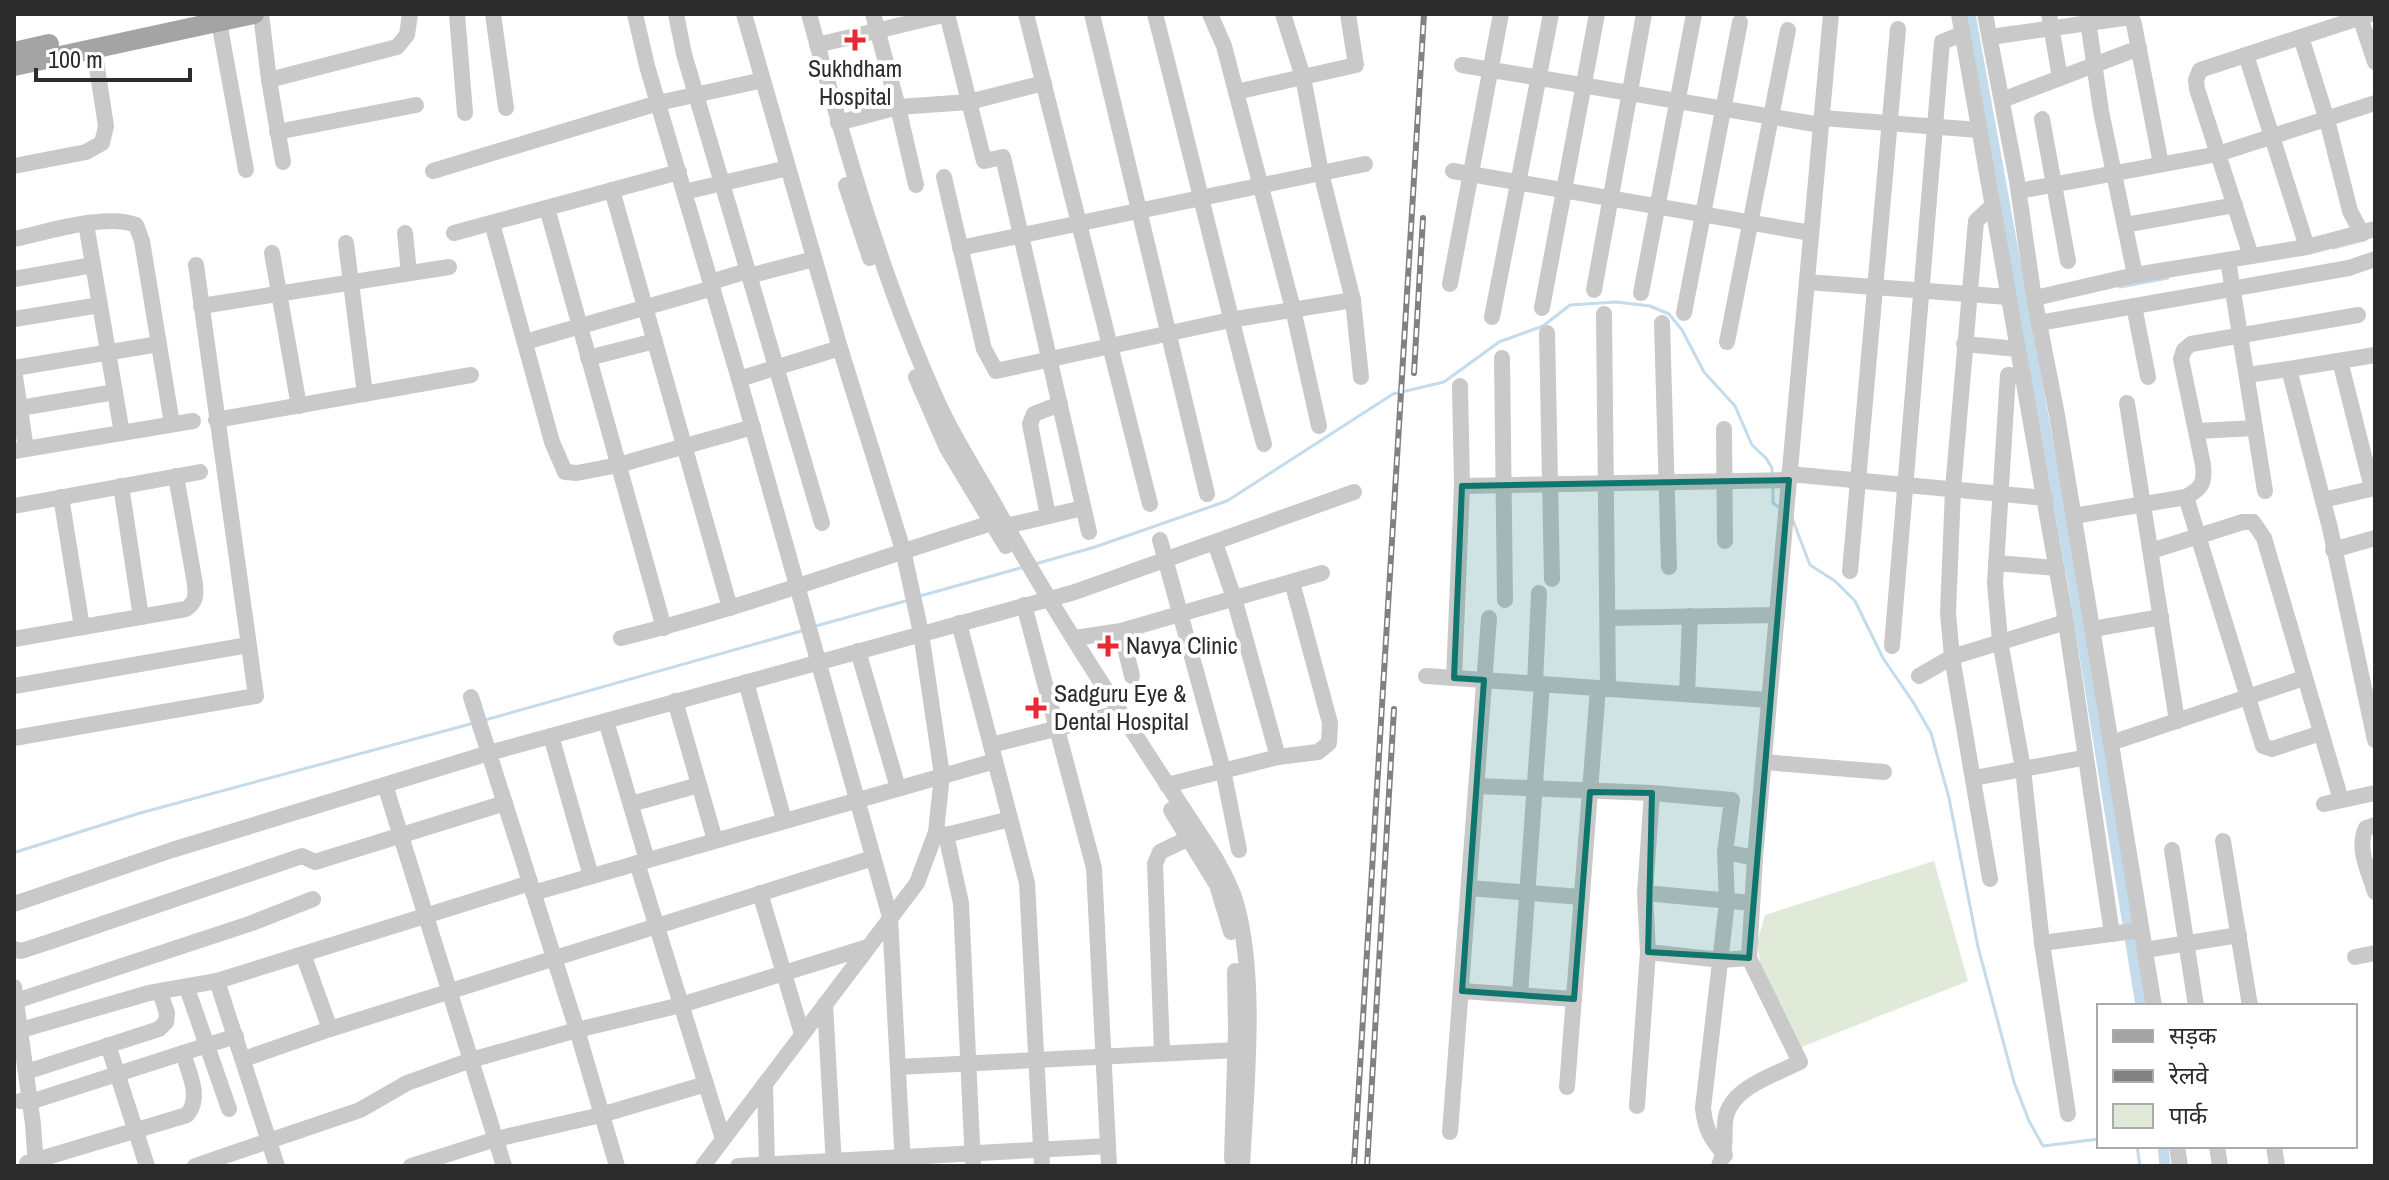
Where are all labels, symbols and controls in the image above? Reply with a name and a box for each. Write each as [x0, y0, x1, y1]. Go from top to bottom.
marker: Sukhdham Hospital [844, 29, 866, 51]
scale bar [36, 32, 190, 82]
text: 100 m [48, 43, 103, 75]
place label: Sukhdham Hospital [808, 52, 902, 112]
place label: Navya Clinic [1126, 629, 1238, 661]
marker: Navya Clinic [1097, 635, 1119, 657]
place label: Sadguru Eye & Dental Hospital [1054, 677, 1189, 737]
marker: Sadguru Eye & Dental Hospital [1025, 697, 1047, 719]
legend [2097, 1004, 2357, 1148]
text: सड़क [2169, 1019, 2217, 1051]
text: रेलवे [2168, 1059, 2209, 1091]
text: पार्क [2169, 1099, 2208, 1131]

